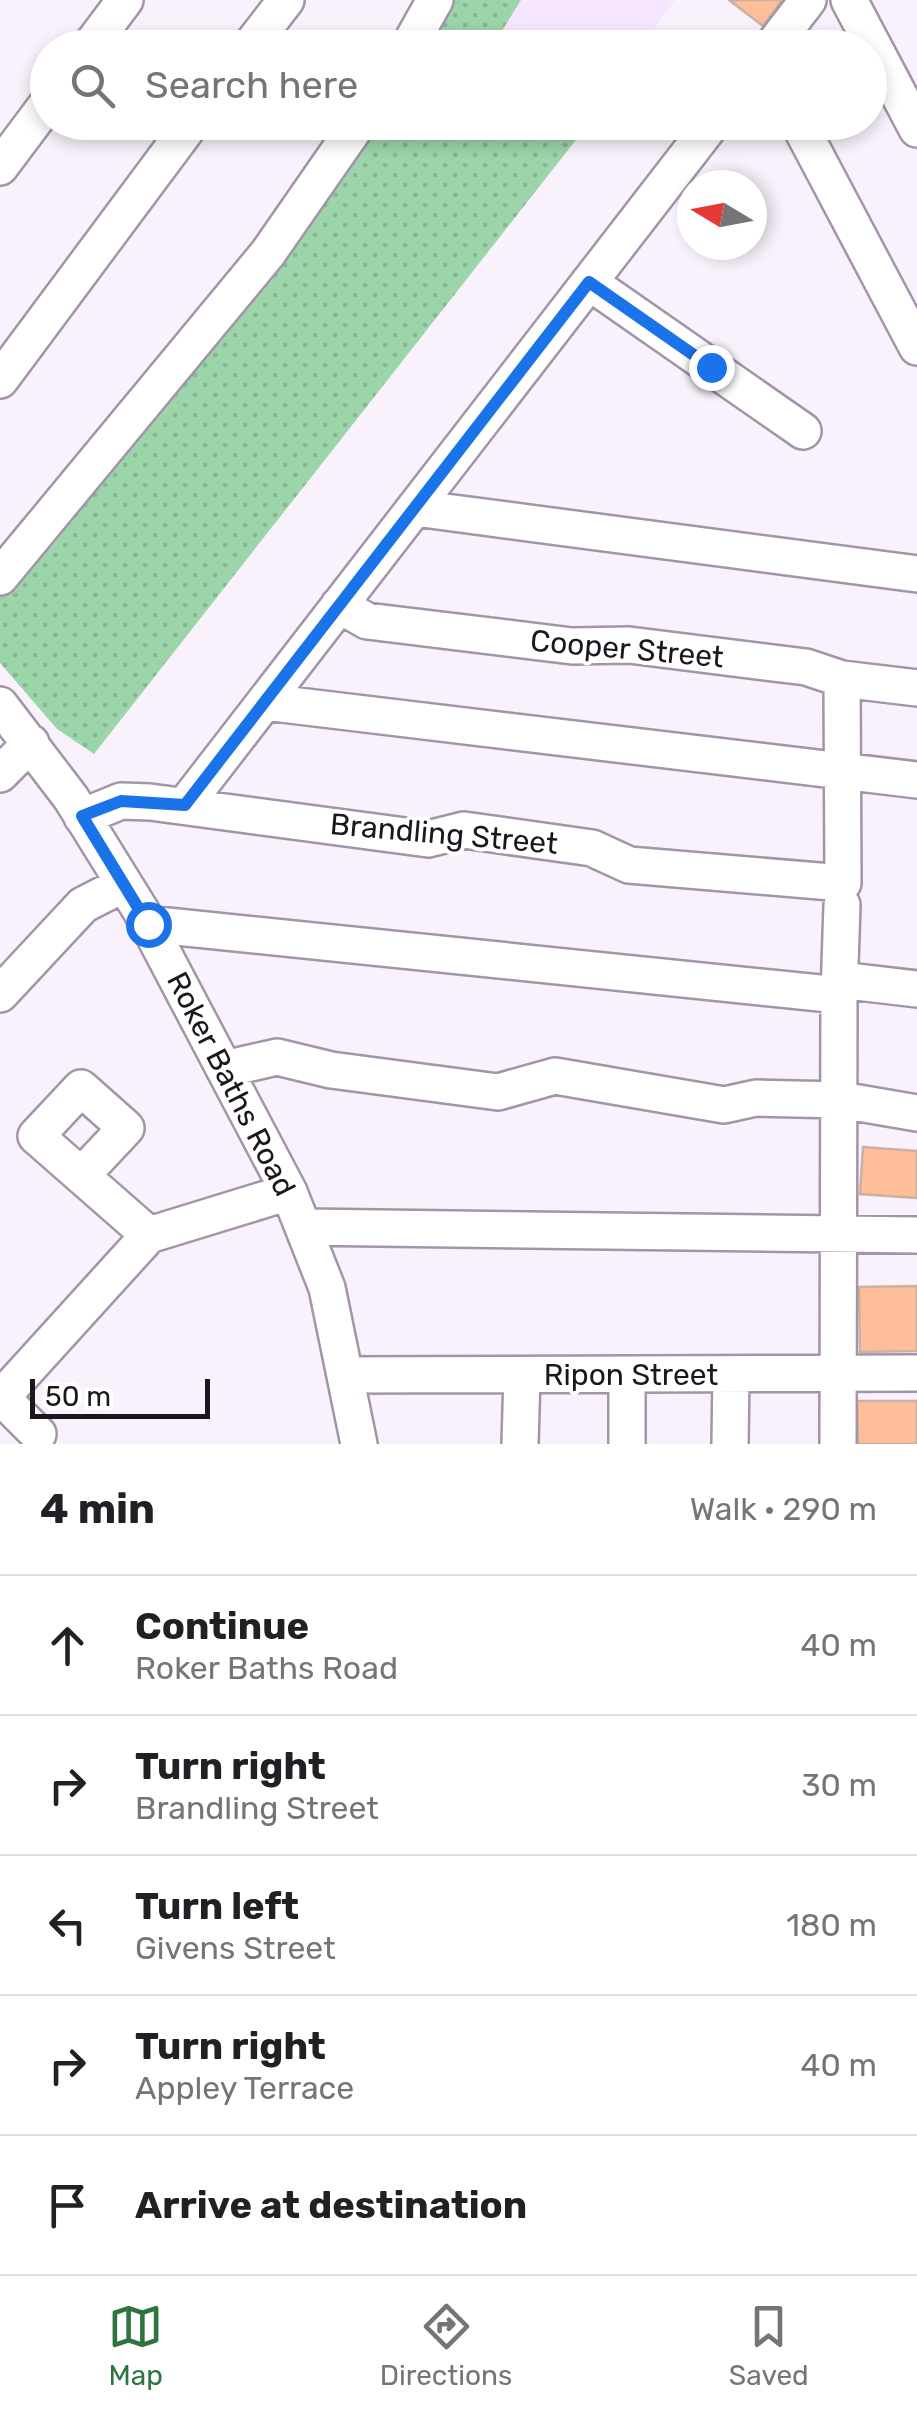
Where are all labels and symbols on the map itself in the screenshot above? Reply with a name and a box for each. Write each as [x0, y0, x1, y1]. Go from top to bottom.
north arrow [677, 170, 767, 260]
route end [689, 345, 735, 391]
street label: Cooper Street [529, 623, 725, 675]
street label: Brandling Street [329, 806, 560, 862]
route start [126, 902, 172, 948]
street label: Roker Baths Road [159, 966, 303, 1202]
street label: Ripon Street [544, 1357, 718, 1393]
scale bar [30, 1374, 210, 1418]

